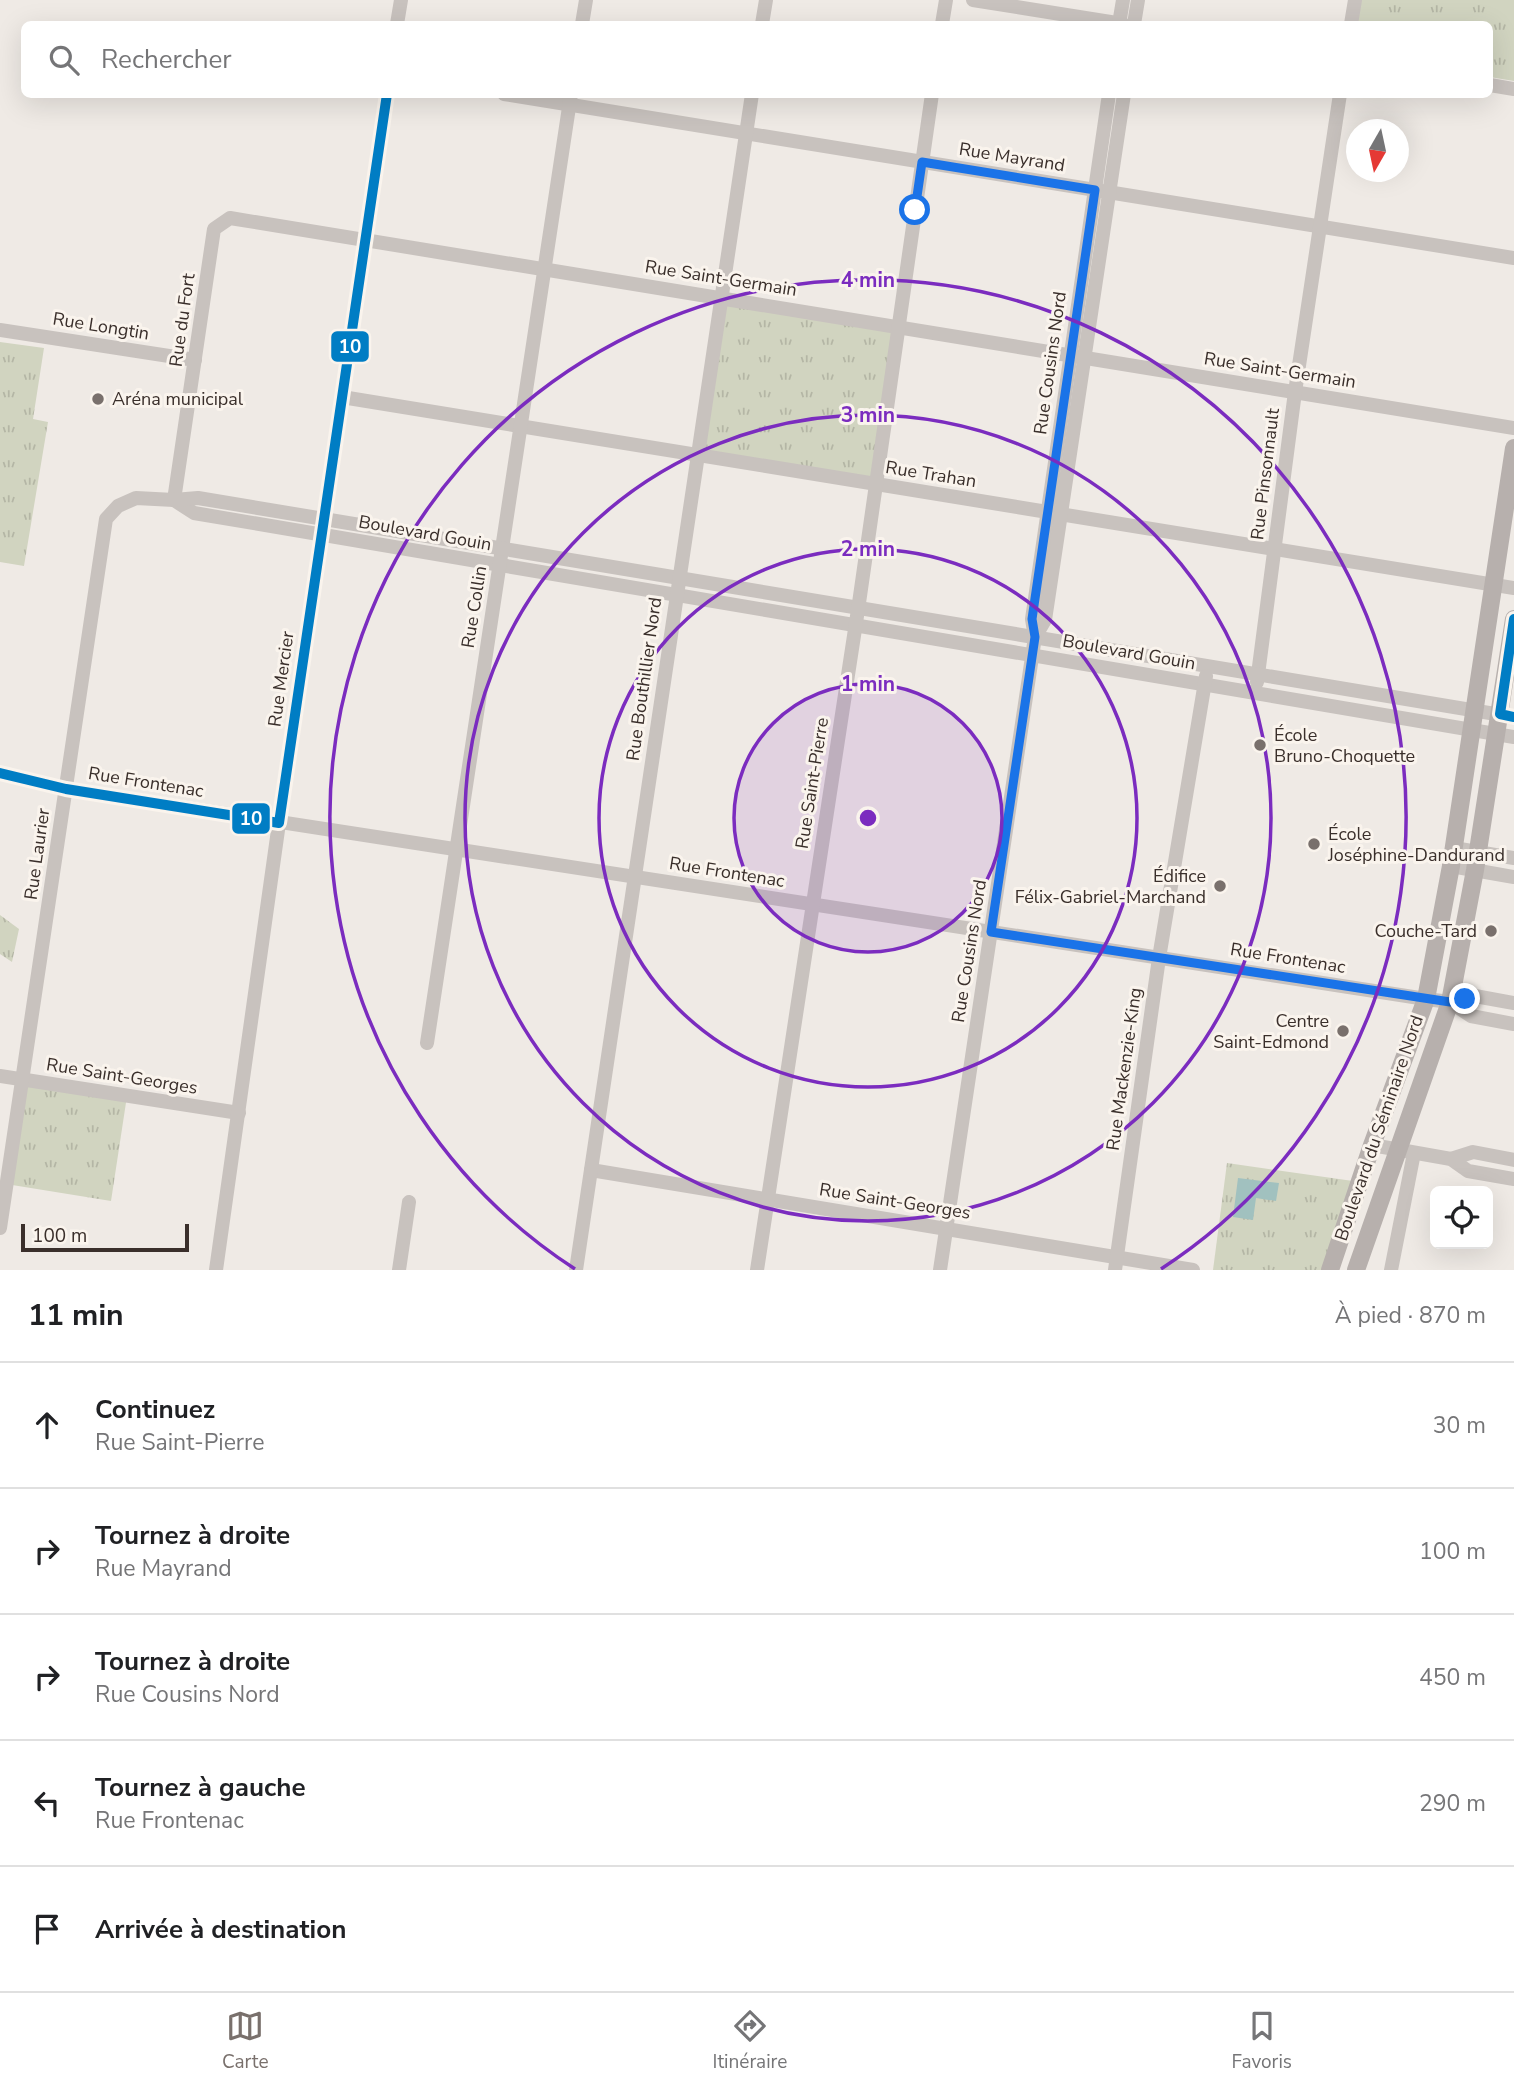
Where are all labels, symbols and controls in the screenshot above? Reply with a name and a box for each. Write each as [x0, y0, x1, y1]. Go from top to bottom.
search box [21, 21, 1493, 98]
icon: search [45, 41, 83, 79]
text: Rechercher [101, 42, 232, 77]
north arrow [1346, 119, 1409, 182]
street label: Rue Mayrand [957, 137, 1067, 177]
route start [899, 194, 930, 225]
street label: Rue Saint-Germain [643, 254, 799, 302]
text: 4 min [841, 266, 895, 294]
street label: Rue du Fort [164, 271, 201, 368]
street label: Rue Cousins Nord [1028, 290, 1072, 436]
street label: Rue Longtin [51, 307, 151, 345]
line badge: 10 [330, 330, 370, 363]
text: 10 [339, 334, 361, 360]
street label: Rue Saint-Germain [1202, 346, 1358, 394]
place label: Aréna municipal [112, 387, 244, 411]
marker: Aréna municipal [90, 391, 106, 407]
text: 3 min [841, 401, 895, 429]
street label: Rue Pinsonnault [1245, 406, 1285, 541]
street label: Rue Trahan [884, 455, 978, 493]
street label: Boulevard Gouin [357, 509, 493, 557]
text: 2 min [841, 535, 895, 563]
street label: Rue Collin [456, 564, 492, 650]
street label: Rue Bouthillier Nord [621, 596, 667, 762]
street label: Boulevard Gouin [1061, 628, 1197, 676]
street label: Rue Mercier [262, 629, 300, 728]
text: 1 min [841, 670, 895, 698]
street label: Rue Saint-Pierre [790, 716, 834, 850]
place label: École Bruno-Choquette [1274, 723, 1415, 768]
marker: École Bruno-Choquette [1252, 737, 1268, 753]
street label: Rue Frontenac [87, 761, 205, 803]
line badge: 10 [231, 802, 271, 835]
street label: Rue Laurier [19, 806, 55, 901]
text: 10 [240, 806, 262, 832]
centre of rings [856, 806, 880, 830]
place label: École Joséphine-Dandurand [1327, 822, 1505, 867]
marker: École Joséphine-Dandurand [1306, 836, 1322, 852]
street label: Rue Frontenac [668, 851, 786, 893]
place label: Édifice Félix-Gabriel-Marchand [1015, 864, 1206, 909]
street label: Rue Cousins Nord [946, 878, 992, 1024]
marker: Édifice Félix-Gabriel-Marchand [1212, 878, 1228, 894]
place label: Couche-Tard [1374, 919, 1477, 943]
marker: Couche-Tard [1483, 923, 1499, 939]
street label: Rue Frontenac [1229, 937, 1347, 979]
route end [1449, 983, 1480, 1014]
street label: Rue Mackenzie-King [1101, 986, 1147, 1152]
place label: Centre Saint-Edmond [1213, 1009, 1329, 1054]
street label: Boulevard du Séminaire Nord [1329, 1012, 1429, 1244]
marker: Centre Saint-Edmond [1335, 1023, 1351, 1039]
street label: Rue Saint-Georges [45, 1052, 199, 1100]
street label: Rue Saint-Georges [818, 1177, 972, 1225]
map controls [1430, 1186, 1493, 1249]
button: locate [1430, 1186, 1493, 1249]
scale bar [21, 1221, 189, 1253]
text: 100 m [32, 1223, 87, 1249]
text: 11 min [28, 1295, 124, 1336]
text: À pied · 870 m [1335, 1300, 1486, 1331]
text: Continuez [95, 1392, 215, 1427]
icon: ahead [28, 1406, 66, 1444]
text: 30 m [1433, 1410, 1486, 1441]
text: Rue Saint-Pierre [95, 1427, 264, 1458]
text: Tournez à droite [95, 1518, 290, 1553]
icon: right [28, 1532, 66, 1570]
text: 100 m [1419, 1536, 1486, 1567]
text: Rue Mayrand [95, 1553, 232, 1584]
text: Tournez à droite [95, 1644, 290, 1679]
icon: right [28, 1658, 66, 1696]
text: 450 m [1419, 1662, 1486, 1693]
text: Rue Cousins Nord [95, 1679, 280, 1710]
text: Tournez à gauche [95, 1770, 306, 1805]
icon: left [28, 1784, 66, 1822]
text: 290 m [1419, 1788, 1486, 1819]
text: Rue Frontenac [95, 1805, 244, 1836]
icon: arrive [28, 1910, 66, 1948]
text: Arrivée à destination [95, 1912, 346, 1947]
tab: Carte [222, 2007, 269, 2075]
tab: Itinéraire [713, 2007, 787, 2075]
tab: Favoris [1231, 2007, 1292, 2075]

